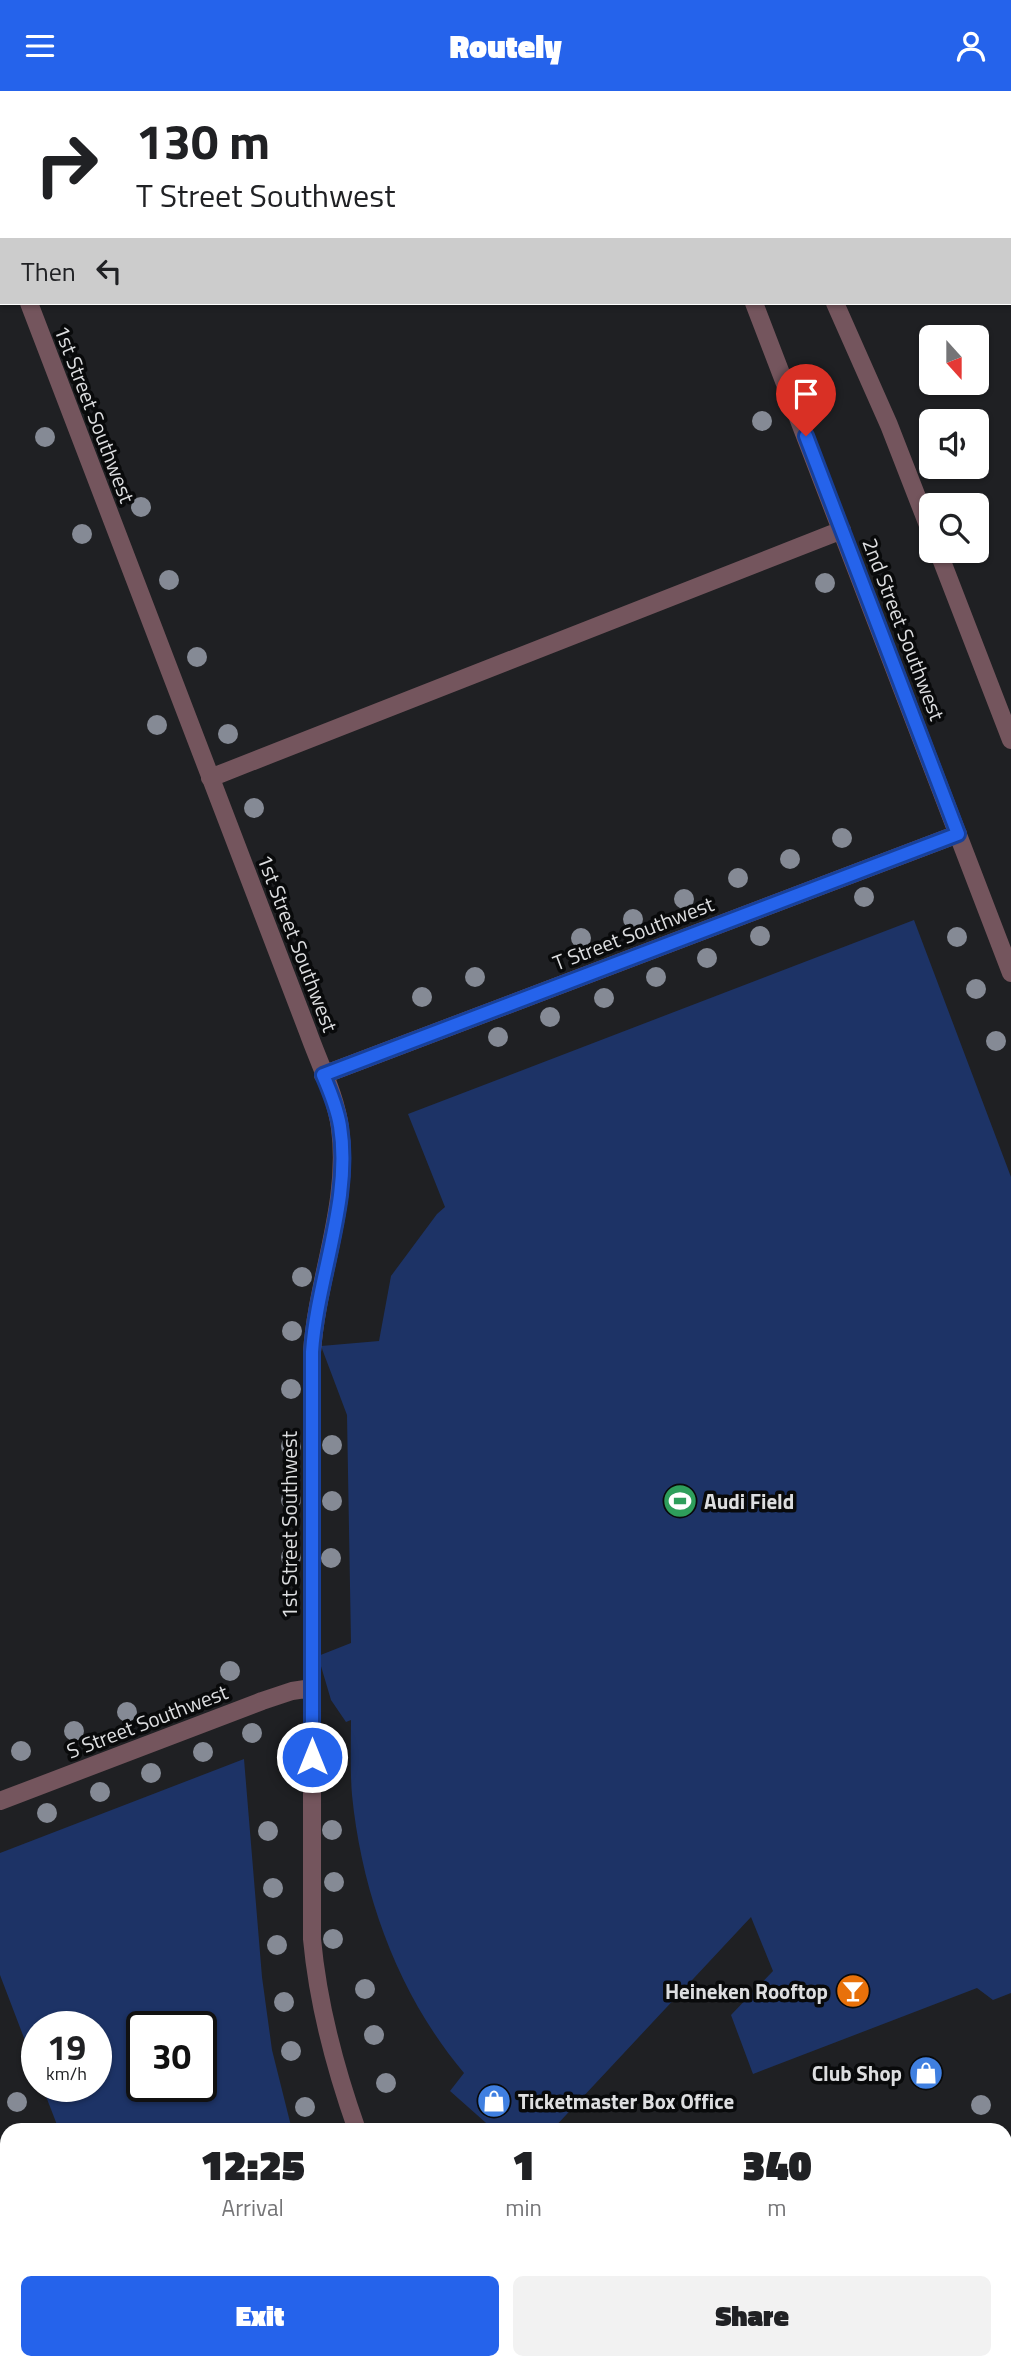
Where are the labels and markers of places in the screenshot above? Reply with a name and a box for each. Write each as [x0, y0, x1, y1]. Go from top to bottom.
pin [776, 364, 836, 436]
sports icon: Audi Field [661, 1482, 699, 1520]
place label: Audi Field [704, 1485, 794, 1517]
bar icon: Heineken Rooftop [834, 1972, 872, 2010]
place label: Heineken Rooftop [665, 1975, 828, 2007]
shop icon: Club Shop [907, 2054, 945, 2092]
place label: Club Shop [812, 2057, 902, 2089]
shop icon: Ticketmaster Box Office [475, 2082, 513, 2120]
place label: Ticketmaster Box Office [518, 2085, 734, 2117]

